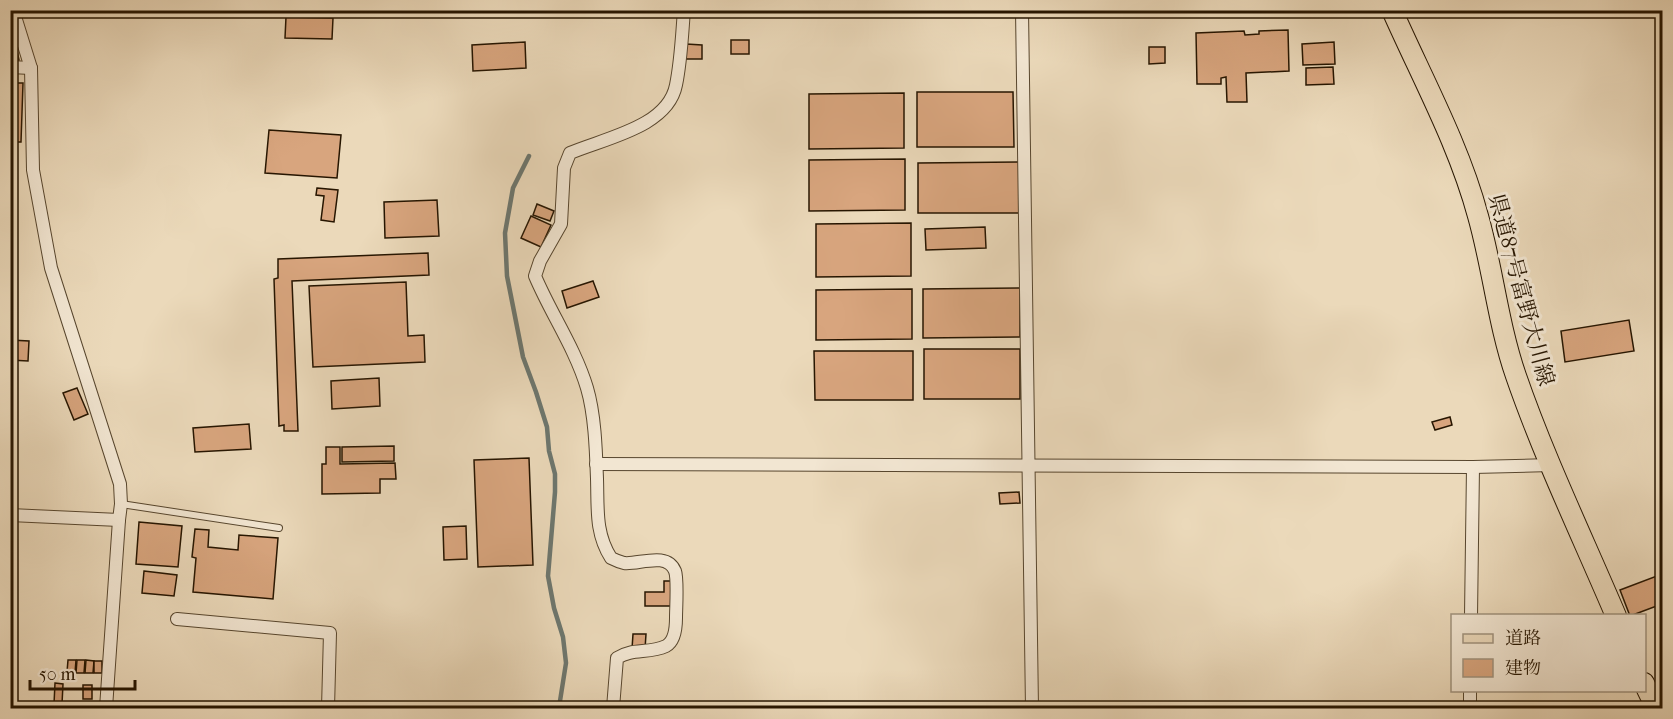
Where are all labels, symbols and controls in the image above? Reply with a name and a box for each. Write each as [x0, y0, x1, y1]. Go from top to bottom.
street label: 県道87号富野大川線 [1483, 191, 1559, 389]
legend [1451, 614, 1646, 692]
text: 道路 [1505, 628, 1541, 649]
scale bar [30, 653, 135, 691]
text: 建物 [1505, 658, 1541, 679]
text: 50 m [39, 664, 76, 685]

